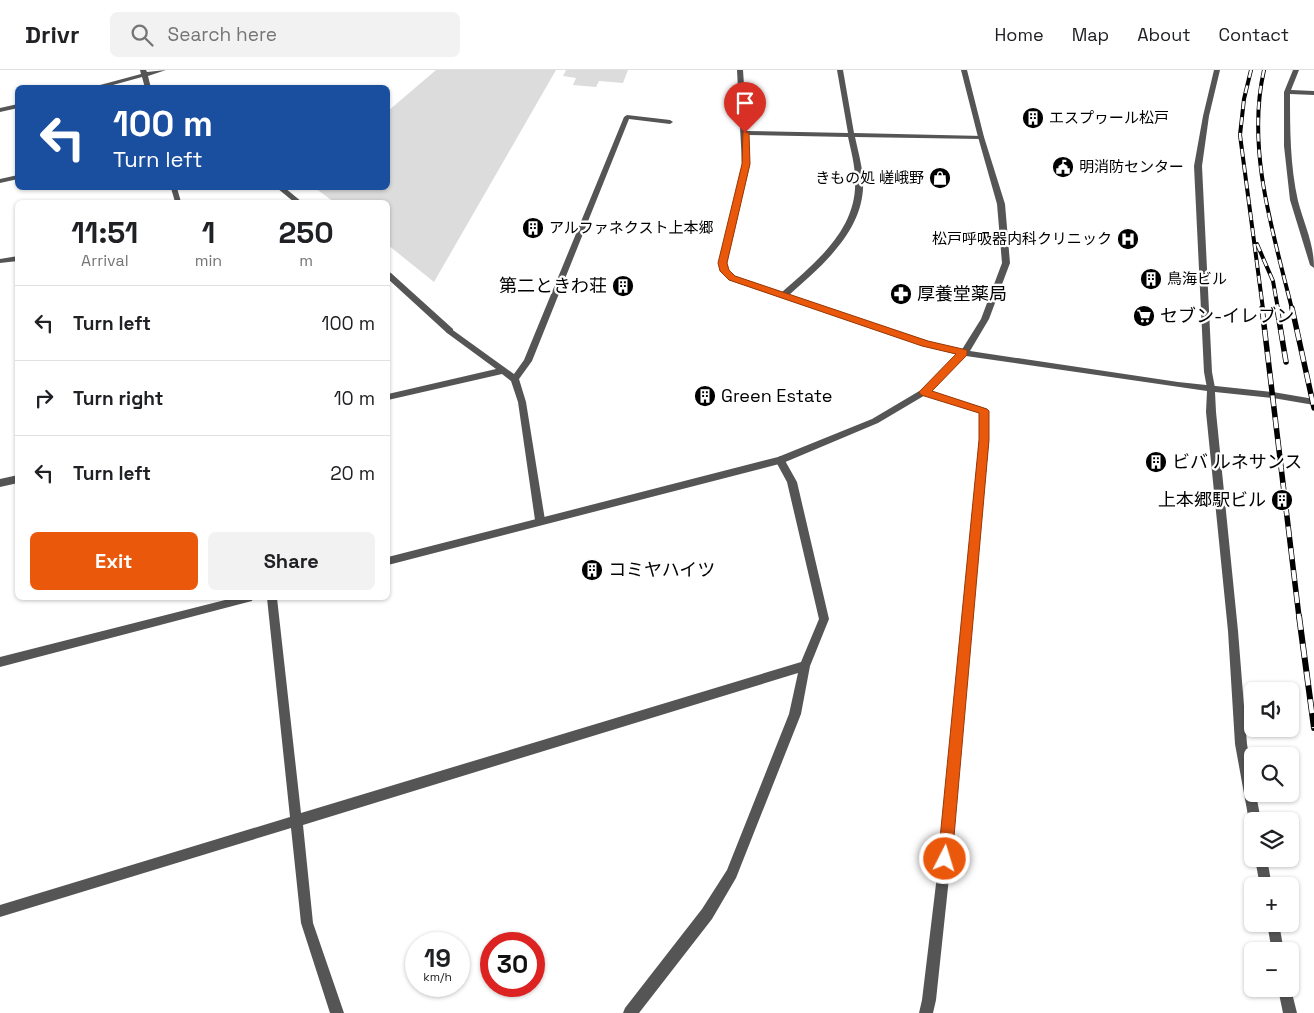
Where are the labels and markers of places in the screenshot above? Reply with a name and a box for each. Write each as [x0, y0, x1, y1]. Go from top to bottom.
pin [724, 82, 766, 133]
building icon: エスプヮール松戸 [1021, 106, 1045, 130]
place label: エスプヮール松戸 [1049, 108, 1169, 127]
public building icon: 明消防センター [1051, 155, 1075, 179]
place label: 明消防センター [1079, 157, 1184, 176]
shop icon: きもの処 嵯峨野 [928, 166, 952, 190]
place label: きもの処 嵯峨野 [815, 168, 924, 187]
building icon: アルファネクスト上本郷 [521, 216, 545, 240]
place label: アルファネクスト上本郷 [549, 218, 713, 237]
hospital icon: 松戸呼吸器内科クリニック [1116, 227, 1140, 251]
place label: 松戸呼吸器内科クリニック [932, 229, 1112, 248]
building icon: 鳥海ビル [1139, 267, 1163, 291]
place label: 鳥海ビル [1167, 269, 1227, 288]
place label: 第二ときわ荘 [499, 274, 607, 297]
building icon: 第二ときわ荘 [611, 274, 635, 298]
pharmacy icon: 厚養堂薬局 [889, 282, 913, 306]
place label: 厚養堂薬局 [917, 282, 1007, 305]
supermarket icon: セブン-イレブン [1132, 304, 1156, 328]
place label: セブン-イレブン [1160, 304, 1294, 327]
building icon: Green Estate [693, 384, 717, 408]
place label: Green Estate [721, 384, 832, 407]
building icon: ビバ ルネサンス [1144, 450, 1168, 474]
place label: ビバ ルネサンス [1172, 450, 1302, 473]
place label: 上本郷駅ビル [1158, 488, 1266, 511]
building icon: 上本郷駅ビル [1270, 488, 1294, 512]
building icon: コミヤハイツ [580, 558, 604, 582]
place label: コミヤハイツ [608, 558, 715, 581]

